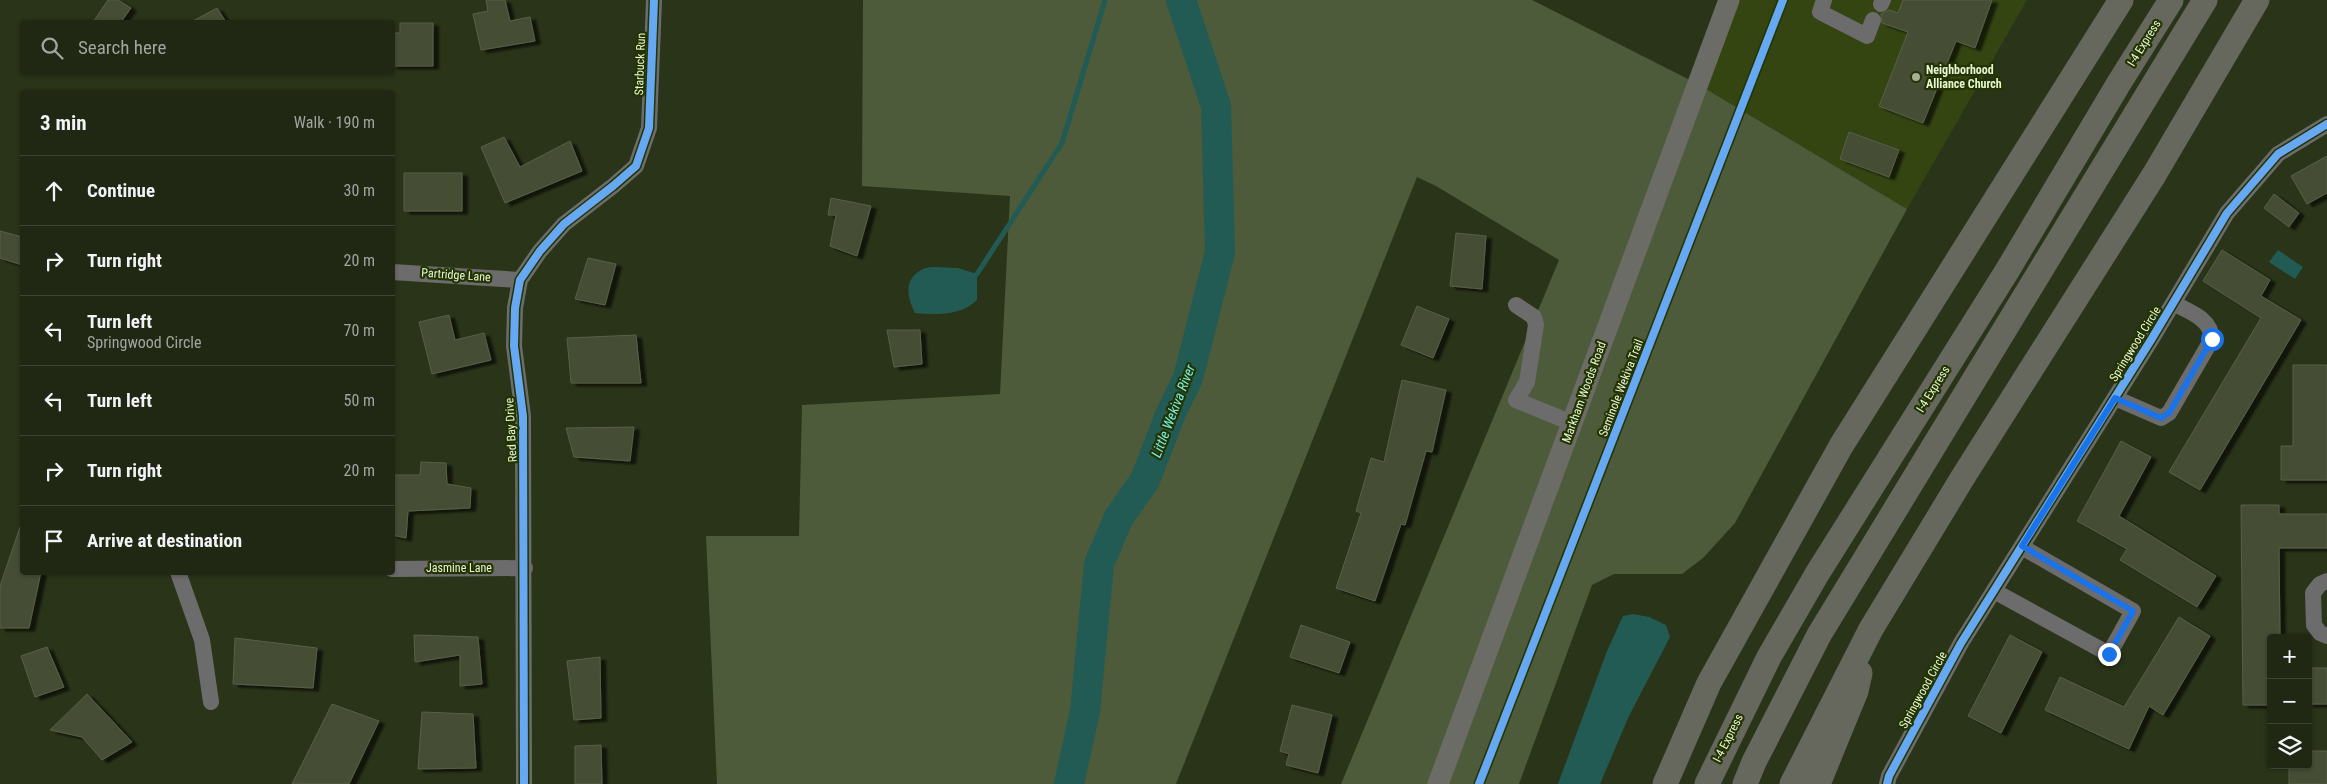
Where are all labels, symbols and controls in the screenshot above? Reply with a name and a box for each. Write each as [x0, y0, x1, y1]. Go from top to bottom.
street label: I-4 Express [2124, 17, 2164, 69]
search box [20, 20, 395, 75]
street label: Starbuck Run [632, 32, 648, 96]
icon: search [38, 34, 66, 62]
text: Search here [78, 36, 166, 59]
place label: Neighborhood Alliance Church [1926, 63, 2002, 91]
marker: Neighborhood Alliance Church [1910, 71, 1922, 83]
text: 3 min [40, 111, 87, 135]
text: Walk · 190 m [294, 113, 375, 132]
icon: ahead [40, 177, 68, 205]
text: Continue [87, 179, 155, 202]
text: 30 m [343, 181, 375, 200]
icon: right [40, 247, 68, 275]
text: Turn right [87, 249, 162, 272]
text: 20 m [343, 251, 375, 270]
street label: Partridge Lane [421, 266, 491, 284]
street label: Springwood Circle [2106, 304, 2164, 384]
text: Turn left [87, 310, 152, 333]
icon: left [40, 317, 68, 345]
text: 70 m [343, 321, 375, 340]
route start [2201, 328, 2224, 351]
text: Springwood Circle [87, 333, 201, 352]
street label: Seminole Wekiva Trail [1596, 337, 1646, 439]
street label: Markham Woods Road [1559, 340, 1609, 444]
water label: Little Wekiva River [1148, 362, 1198, 460]
street label: I-4 Express [1913, 363, 1953, 415]
icon: left [40, 387, 68, 415]
text: Turn left [87, 389, 152, 412]
text: 50 m [343, 391, 375, 410]
street label: Red Bay Drive [502, 397, 520, 463]
icon: right [40, 457, 68, 485]
text: Turn right [87, 459, 162, 482]
text: 20 m [343, 461, 375, 480]
icon: arrive [40, 527, 68, 555]
text: Arrive at destination [87, 529, 242, 552]
street label: Jasmine Lane [426, 561, 492, 575]
map controls [2267, 634, 2312, 769]
button: + [2267, 634, 2312, 679]
route end [2098, 643, 2121, 666]
street label: Springwood Circle [1896, 649, 1950, 731]
button: − [2267, 679, 2312, 724]
street label: I-4 Express [1710, 712, 1746, 764]
button: layers [2267, 724, 2312, 769]

